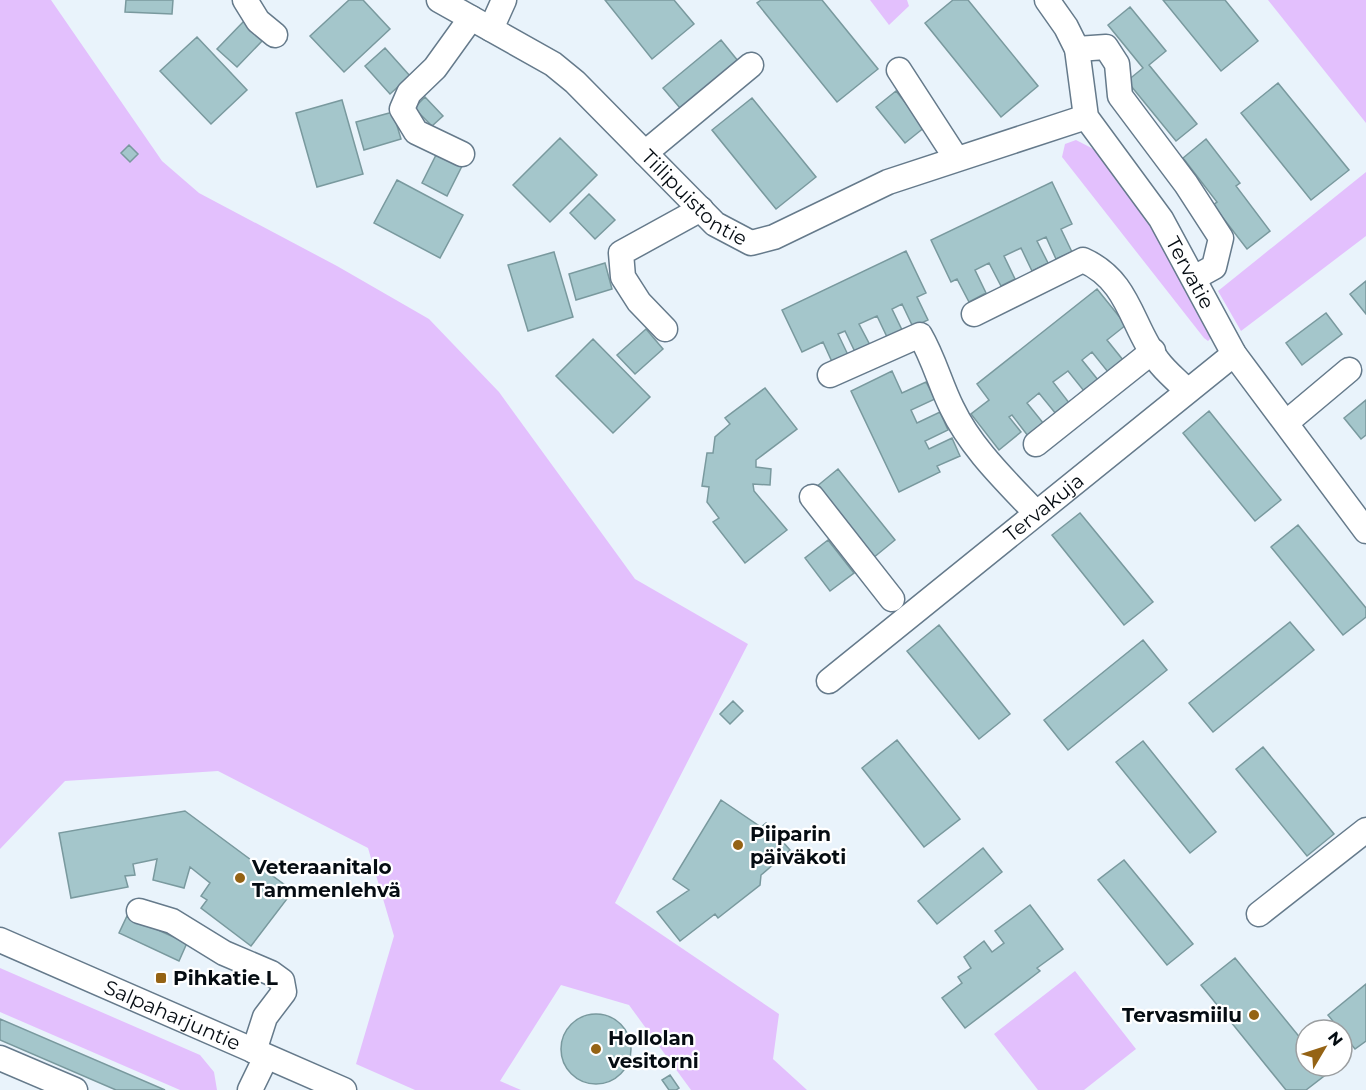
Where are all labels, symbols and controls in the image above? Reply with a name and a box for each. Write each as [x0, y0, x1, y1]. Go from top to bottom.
street label: Tiilipuistontie [636, 144, 751, 251]
street label: Tervatie [1161, 233, 1219, 313]
street label: Tervakuja [999, 468, 1088, 547]
place label: Piiparin päiväkoti [750, 822, 846, 869]
marker: Piiparin päiväkoti [731, 838, 745, 852]
place label: Veteraanitalo Tammenlehvä [251, 855, 401, 902]
marker: Veteraanitalo Tammenlehvä [233, 871, 247, 885]
place label: Pihkatie L [173, 966, 278, 990]
marker: Pihkatie L [154, 971, 168, 985]
street label: Salpaharjuntie [100, 975, 244, 1055]
place label: Tervasmiilu [1122, 1003, 1242, 1027]
marker: Tervasmiilu [1247, 1008, 1261, 1022]
north arrow [1294, 1018, 1354, 1078]
place label: Hollolan vesitorni [607, 1026, 699, 1073]
text: N [1324, 1028, 1347, 1050]
marker: Hollolan vesitorni [589, 1042, 603, 1056]

